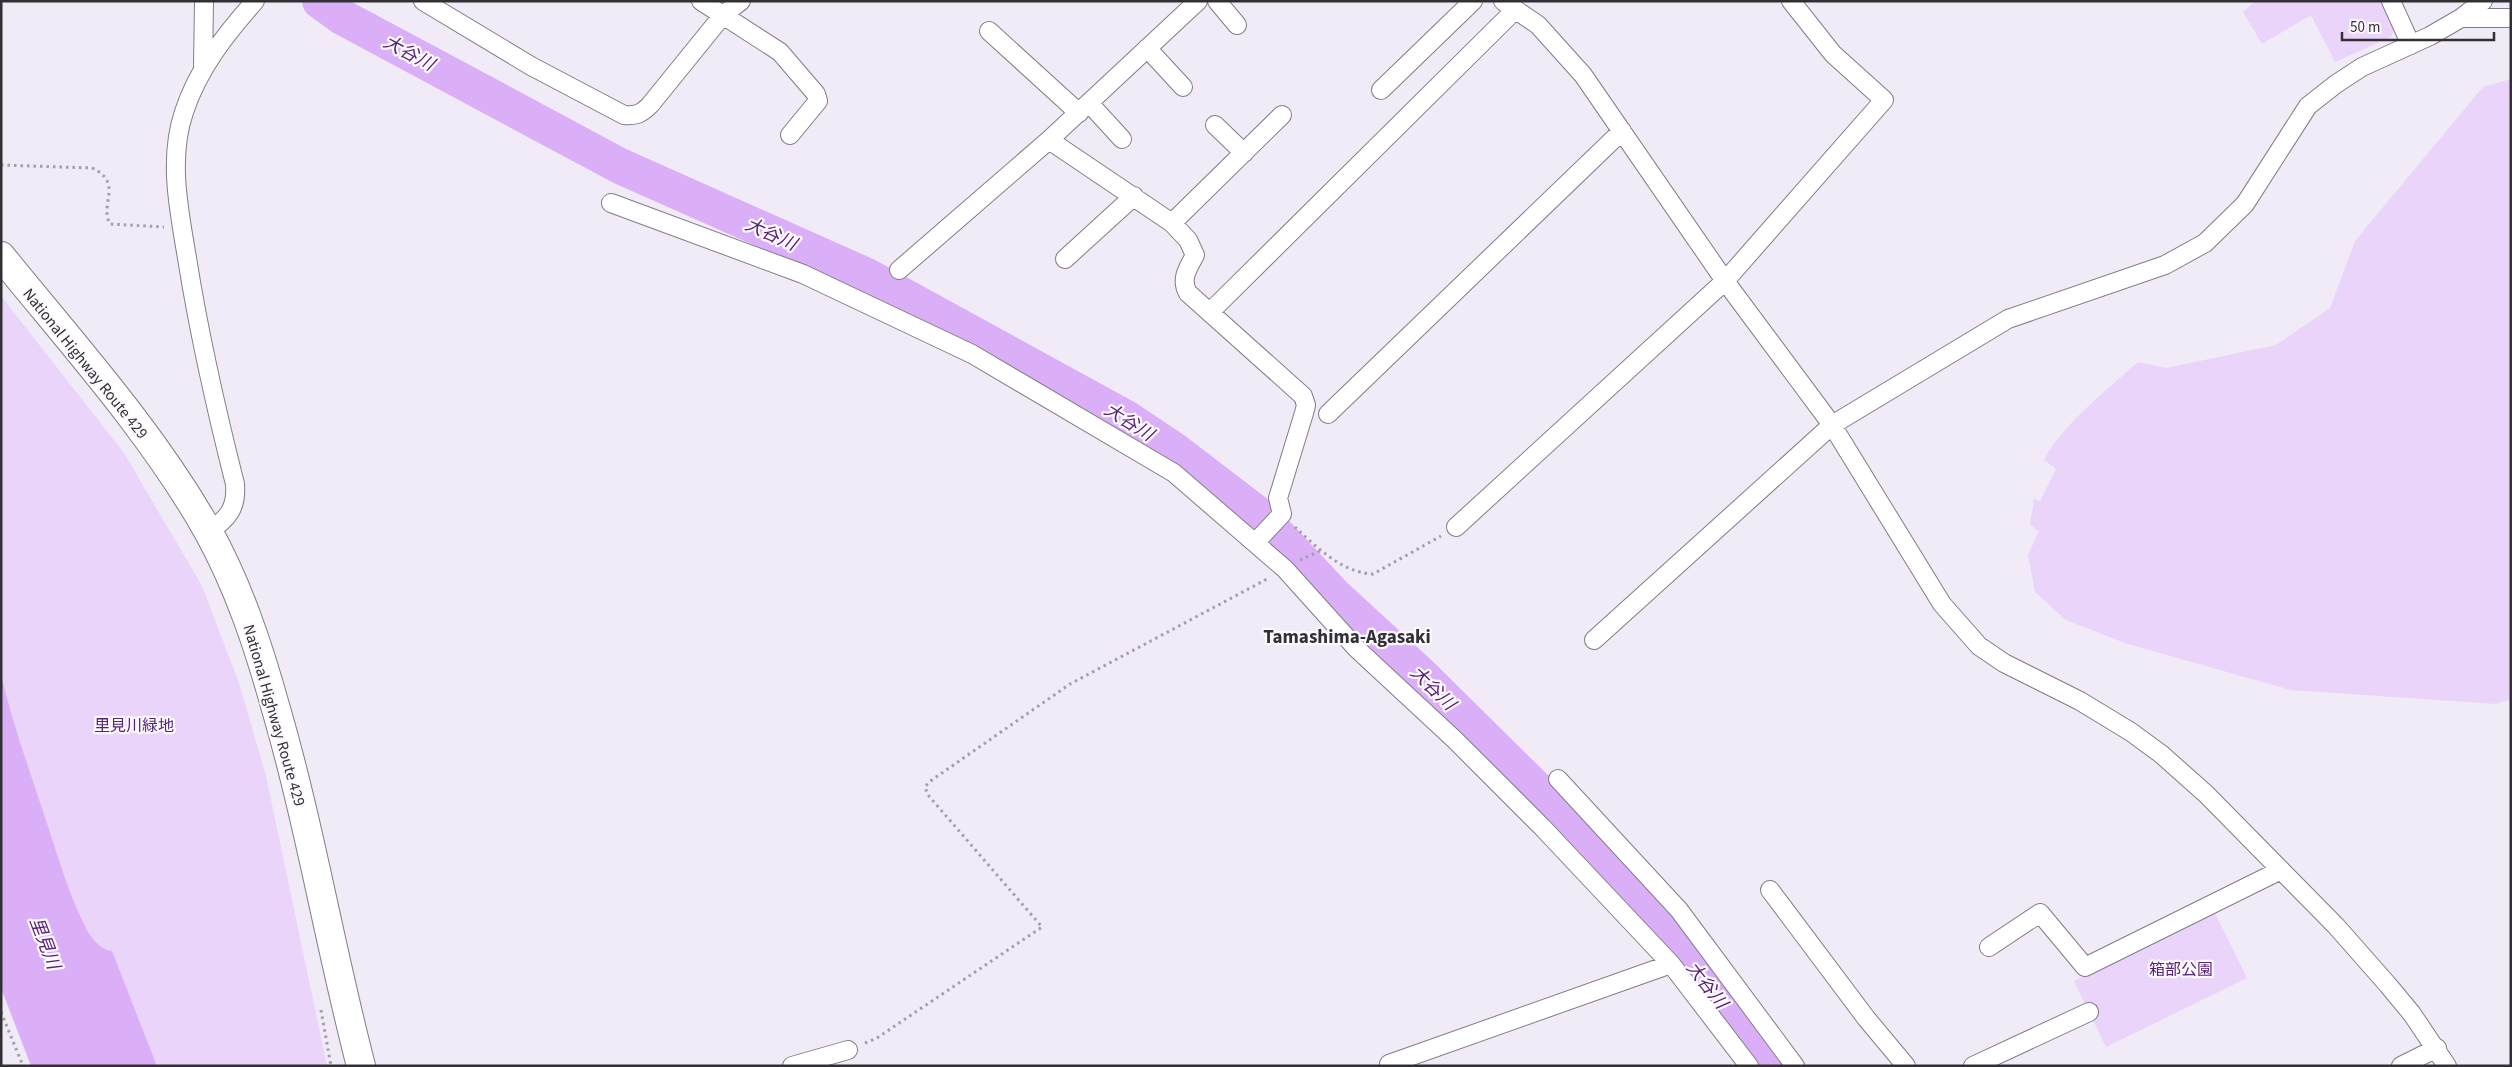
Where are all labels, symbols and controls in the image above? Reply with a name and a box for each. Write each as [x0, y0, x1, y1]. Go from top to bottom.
scale bar [2342, 10, 2494, 42]
text: 50 m [2350, 17, 2380, 38]
water label: 大谷川 [379, 30, 440, 78]
water label: 大谷川 [741, 212, 802, 258]
street label: National Highway Route 429 [18, 284, 153, 444]
water label: 大谷川 [1099, 398, 1160, 448]
street label: National Highway Route 429 [238, 622, 311, 809]
district label: Tamashima-Agasaki [1263, 624, 1431, 651]
water label: 大谷川 [1405, 661, 1462, 717]
park label: 里見川緑地 [94, 715, 174, 737]
water label: 里見川 [23, 913, 67, 975]
water label: 大谷川 [1680, 956, 1734, 1016]
park label: 箱部公園 [2149, 959, 2213, 981]

